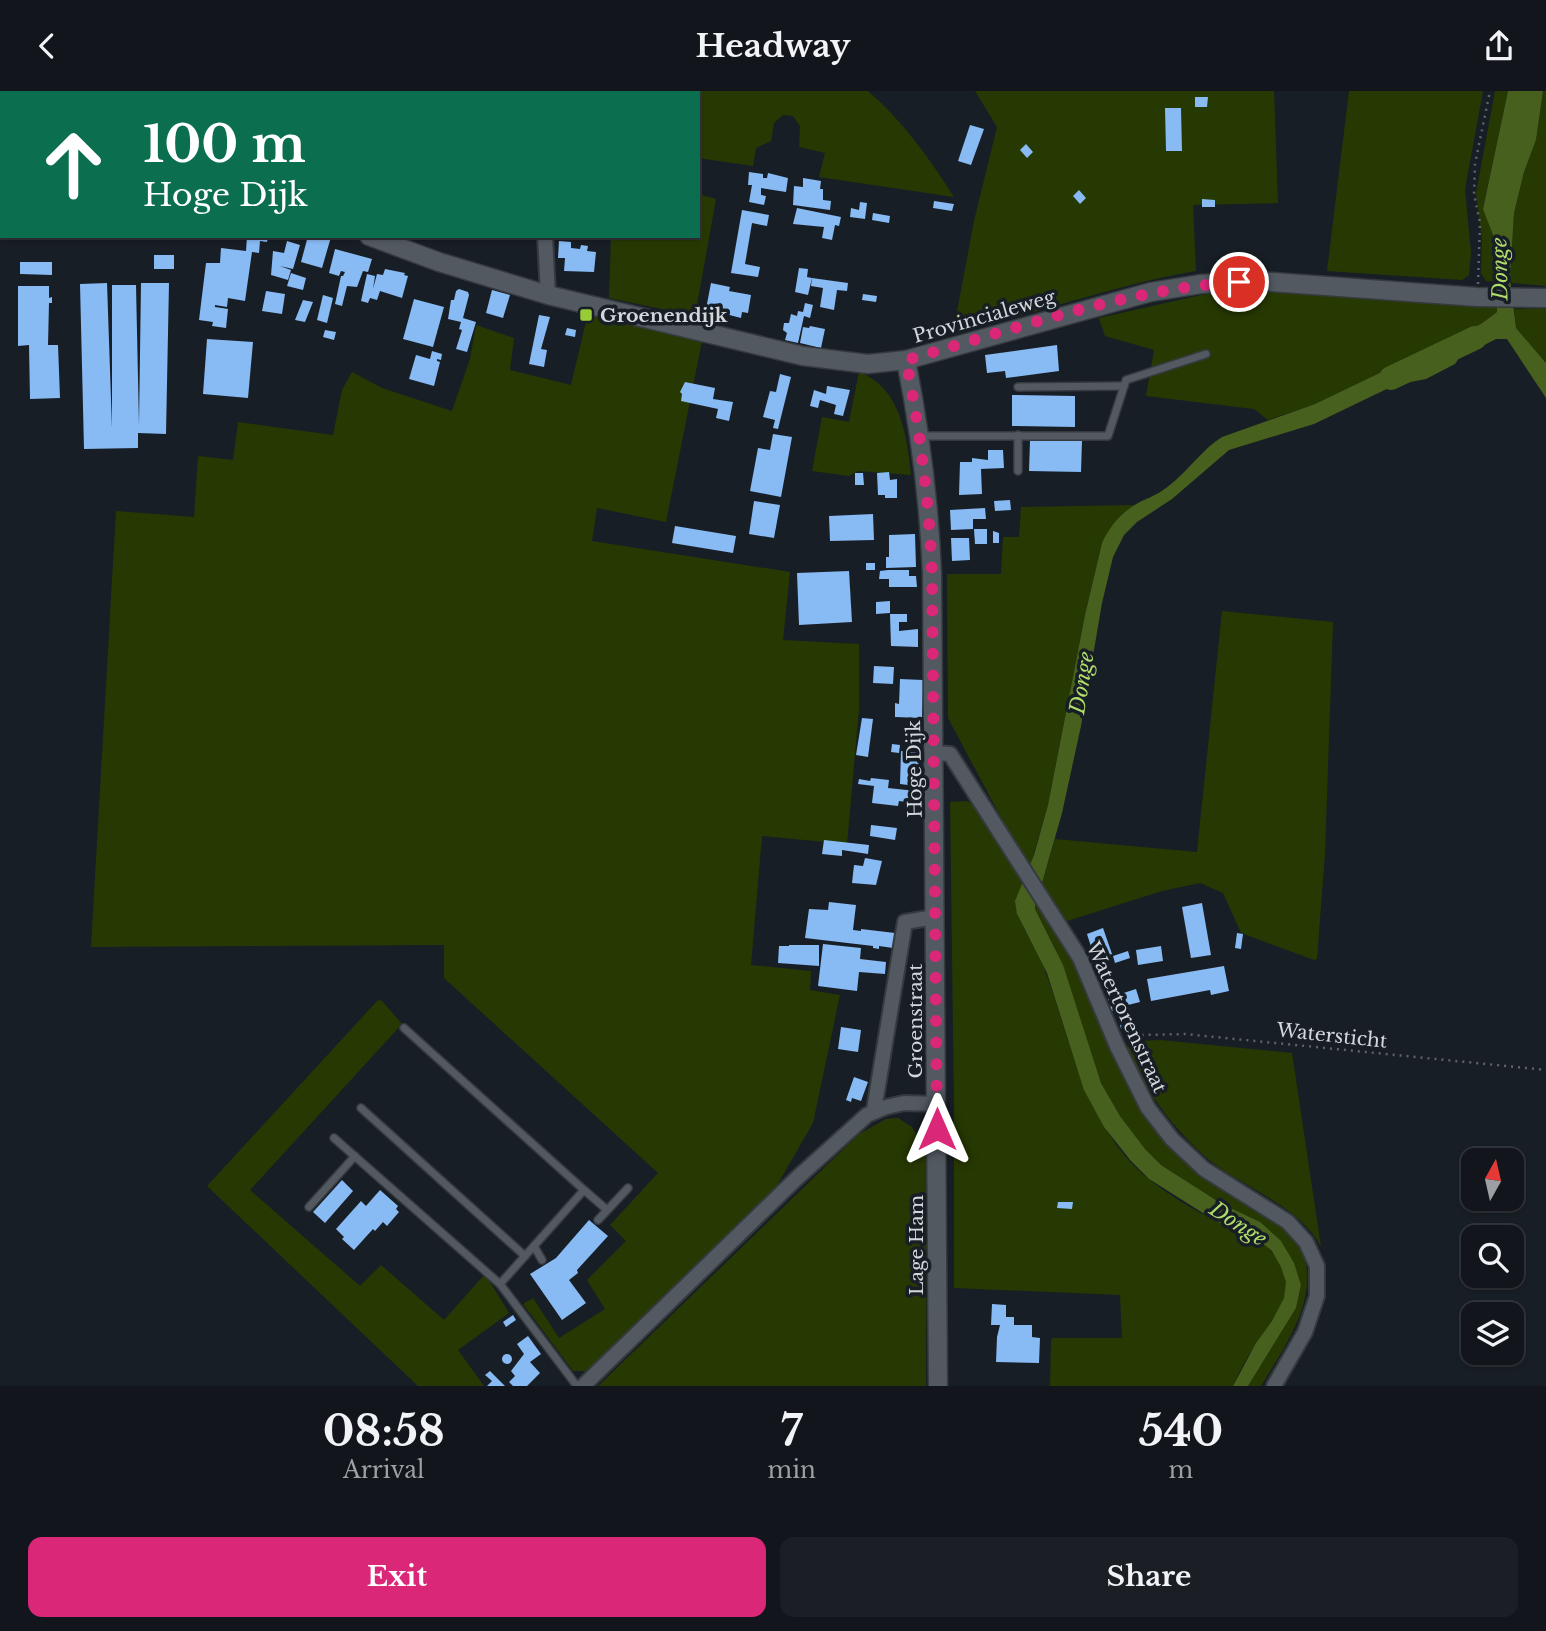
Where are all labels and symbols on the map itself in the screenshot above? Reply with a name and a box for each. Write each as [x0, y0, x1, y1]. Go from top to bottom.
water label: Donge [1486, 237, 1514, 302]
pin [1209, 252, 1269, 312]
street label: Provincialeweg [910, 285, 1059, 348]
place label: Groenendijk [600, 304, 728, 327]
marker: Groenendijk [578, 307, 594, 323]
water label: Donge [1064, 650, 1100, 717]
street label: Hoge Dijk [902, 720, 927, 818]
street label: Watertorenstraat [1081, 937, 1172, 1097]
street label: Groenstraat [904, 963, 927, 1078]
street label: Watersticht [1275, 1018, 1389, 1053]
position arrow [900, 1092, 974, 1166]
north arrow [1461, 1148, 1524, 1211]
street label: Lage Ham [905, 1195, 928, 1295]
water label: Donge [1204, 1195, 1272, 1252]

